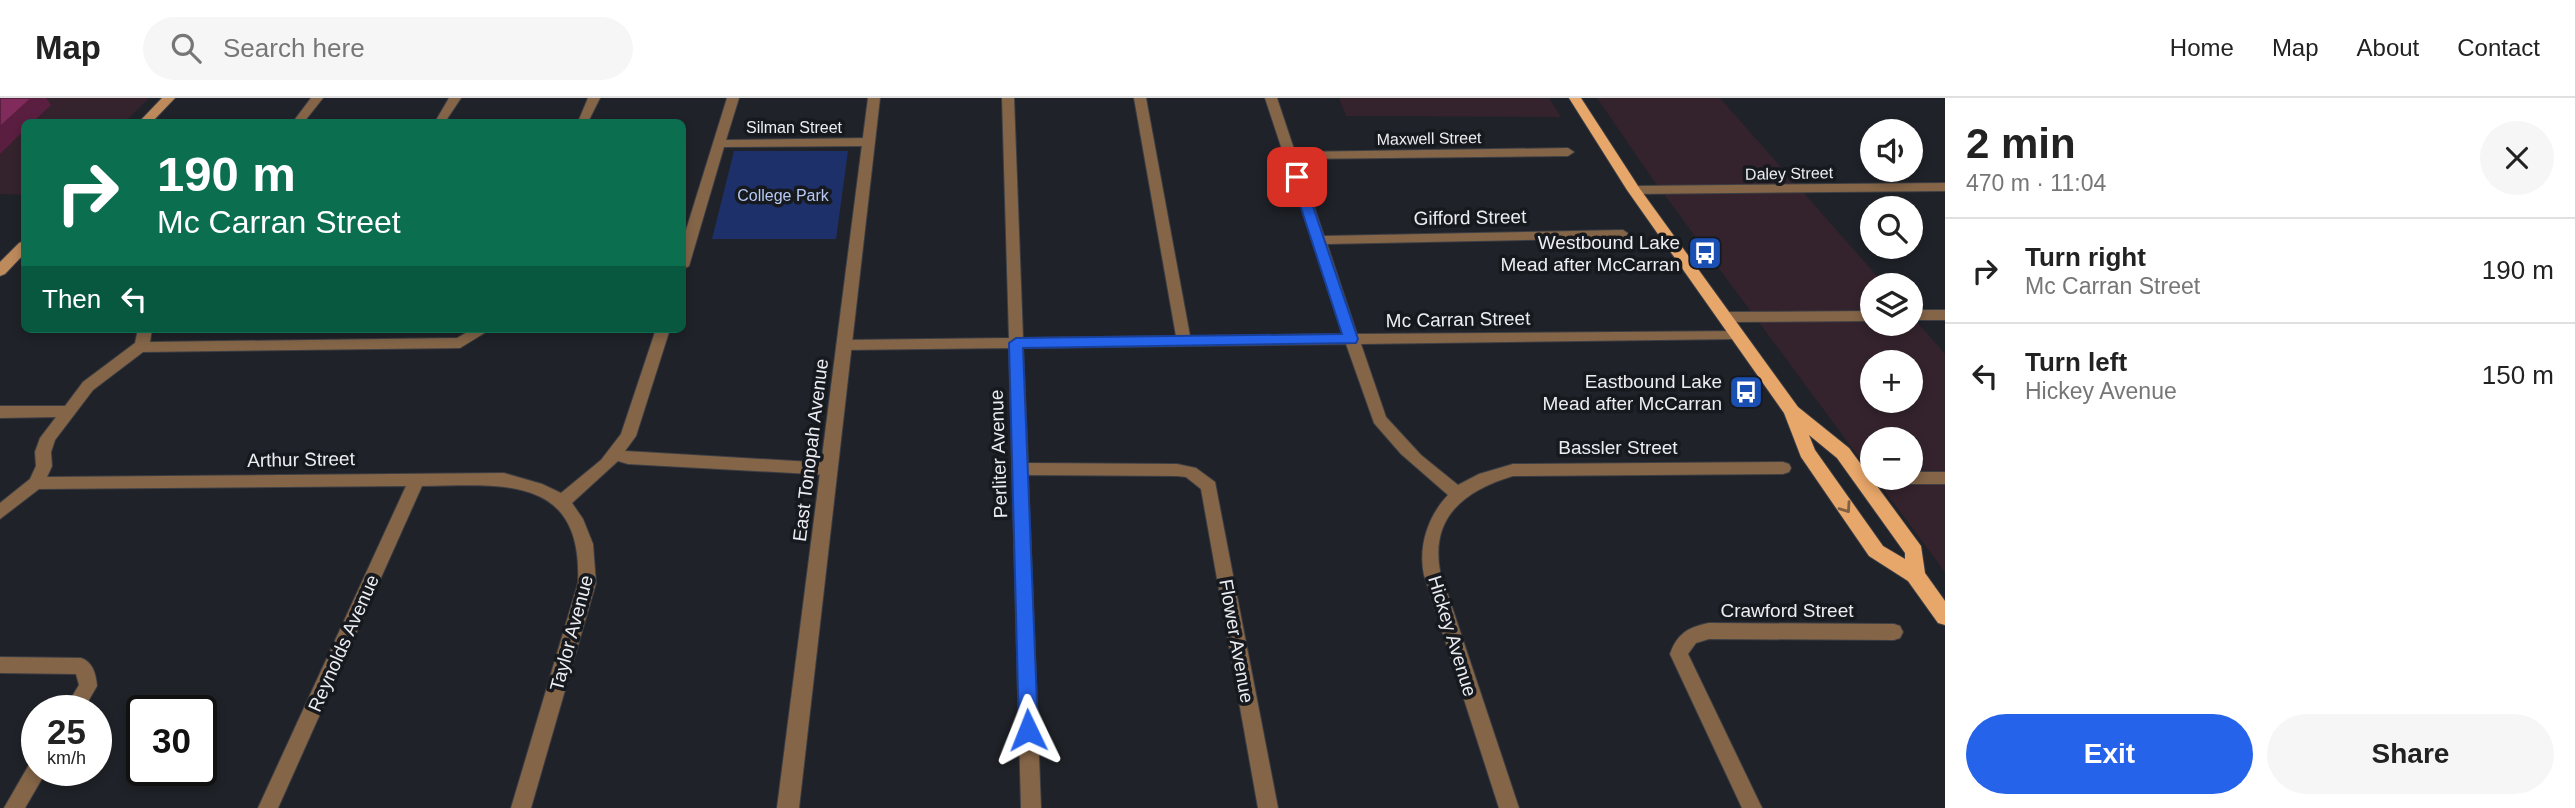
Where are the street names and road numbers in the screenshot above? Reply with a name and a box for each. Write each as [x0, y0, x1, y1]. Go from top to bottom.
street label: Silman Street [746, 119, 843, 136]
street label: Maxwell Street [1376, 129, 1482, 148]
street label: Daley Street [1745, 164, 1834, 183]
street label: Gifford Street [1414, 206, 1527, 229]
street label: Mc Carran Street [1386, 308, 1531, 331]
street label: East Tonopah Avenue [789, 357, 832, 543]
street label: Perliter Avenue [986, 389, 1011, 519]
street label: Bassler Street [1558, 437, 1678, 458]
street label: Arthur Street [247, 448, 356, 471]
street label: Reynolds Avenue [304, 572, 383, 715]
street label: Taylor Avenue [546, 573, 597, 693]
street label: Hickey Avenue [1424, 573, 1481, 699]
street label: Flower Avenue [1215, 578, 1258, 705]
street label: Crawford Street [1720, 600, 1854, 621]

